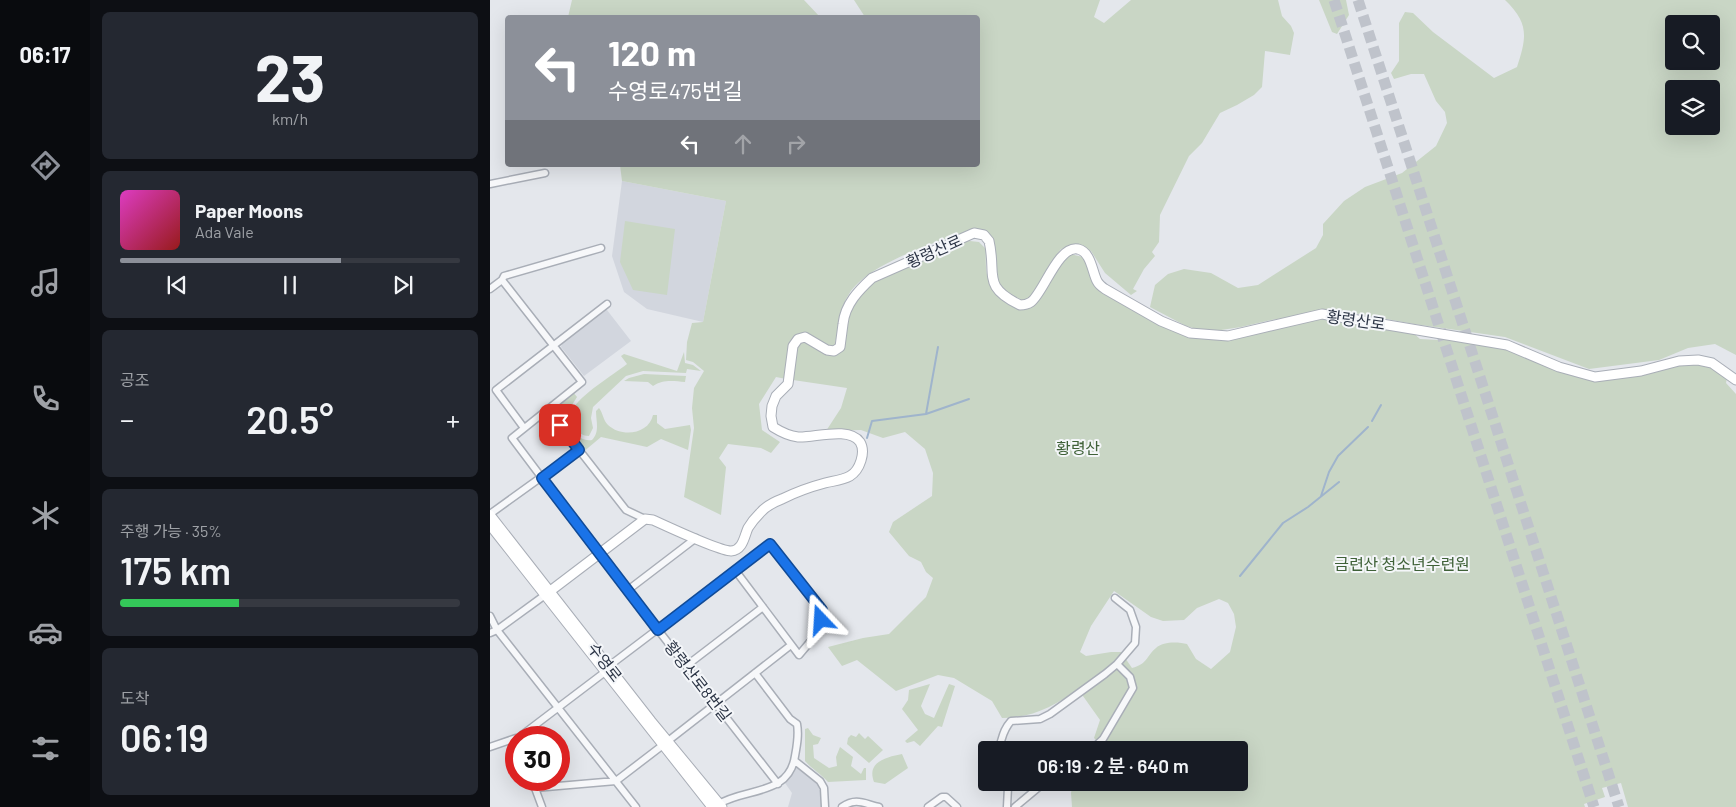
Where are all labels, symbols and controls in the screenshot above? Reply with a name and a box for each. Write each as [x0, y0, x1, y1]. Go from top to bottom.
map controls [1665, 15, 1720, 135]
button: search [1665, 15, 1720, 70]
text: 120 m [608, 31, 696, 73]
icon: left [525, 35, 590, 100]
text: 23 [255, 37, 325, 115]
text: 06:17 [19, 41, 71, 67]
text: 수영로475번길 [608, 77, 742, 103]
button: layers [1665, 80, 1720, 135]
text: km/h [272, 109, 308, 128]
icon: left [676, 130, 704, 158]
icon: ahead [729, 130, 757, 158]
icon: right [782, 130, 810, 158]
icon: directions [28, 148, 63, 183]
text: Paper Moons [195, 199, 303, 222]
text: Ada Vale [195, 222, 254, 241]
street label: 황령산로 [903, 230, 965, 271]
icon: music [28, 265, 63, 300]
icon: previous [163, 271, 191, 299]
icon: pause [276, 271, 304, 299]
icon: next [389, 271, 417, 299]
street label: 황령산로 [1326, 306, 1387, 333]
text: 공조 [120, 370, 149, 389]
icon: phone [28, 381, 63, 416]
text: 20.5° [246, 396, 334, 442]
text: − [120, 402, 134, 436]
text: + [446, 402, 460, 436]
pin [539, 404, 581, 446]
icon: arrive [546, 411, 574, 439]
park label: 황령산 [1056, 438, 1100, 457]
icon: climate [28, 498, 63, 533]
text: 주행 가능 · 35% [120, 521, 222, 540]
text: 175 km [120, 547, 231, 593]
park label: 금련산 청소년수련원 [1334, 554, 1470, 573]
position arrow [794, 593, 846, 645]
icon: car [28, 615, 63, 650]
street label: 황령산로8번길 [661, 637, 736, 725]
street label: 수영로 [584, 638, 627, 685]
text: 도착 [120, 688, 149, 707]
text: 06:19 [120, 714, 209, 760]
speed limit sign: 30 [505, 726, 570, 791]
icon: filters [28, 731, 63, 766]
text: 06:19 · 2 분 · 640 m [1037, 754, 1189, 777]

